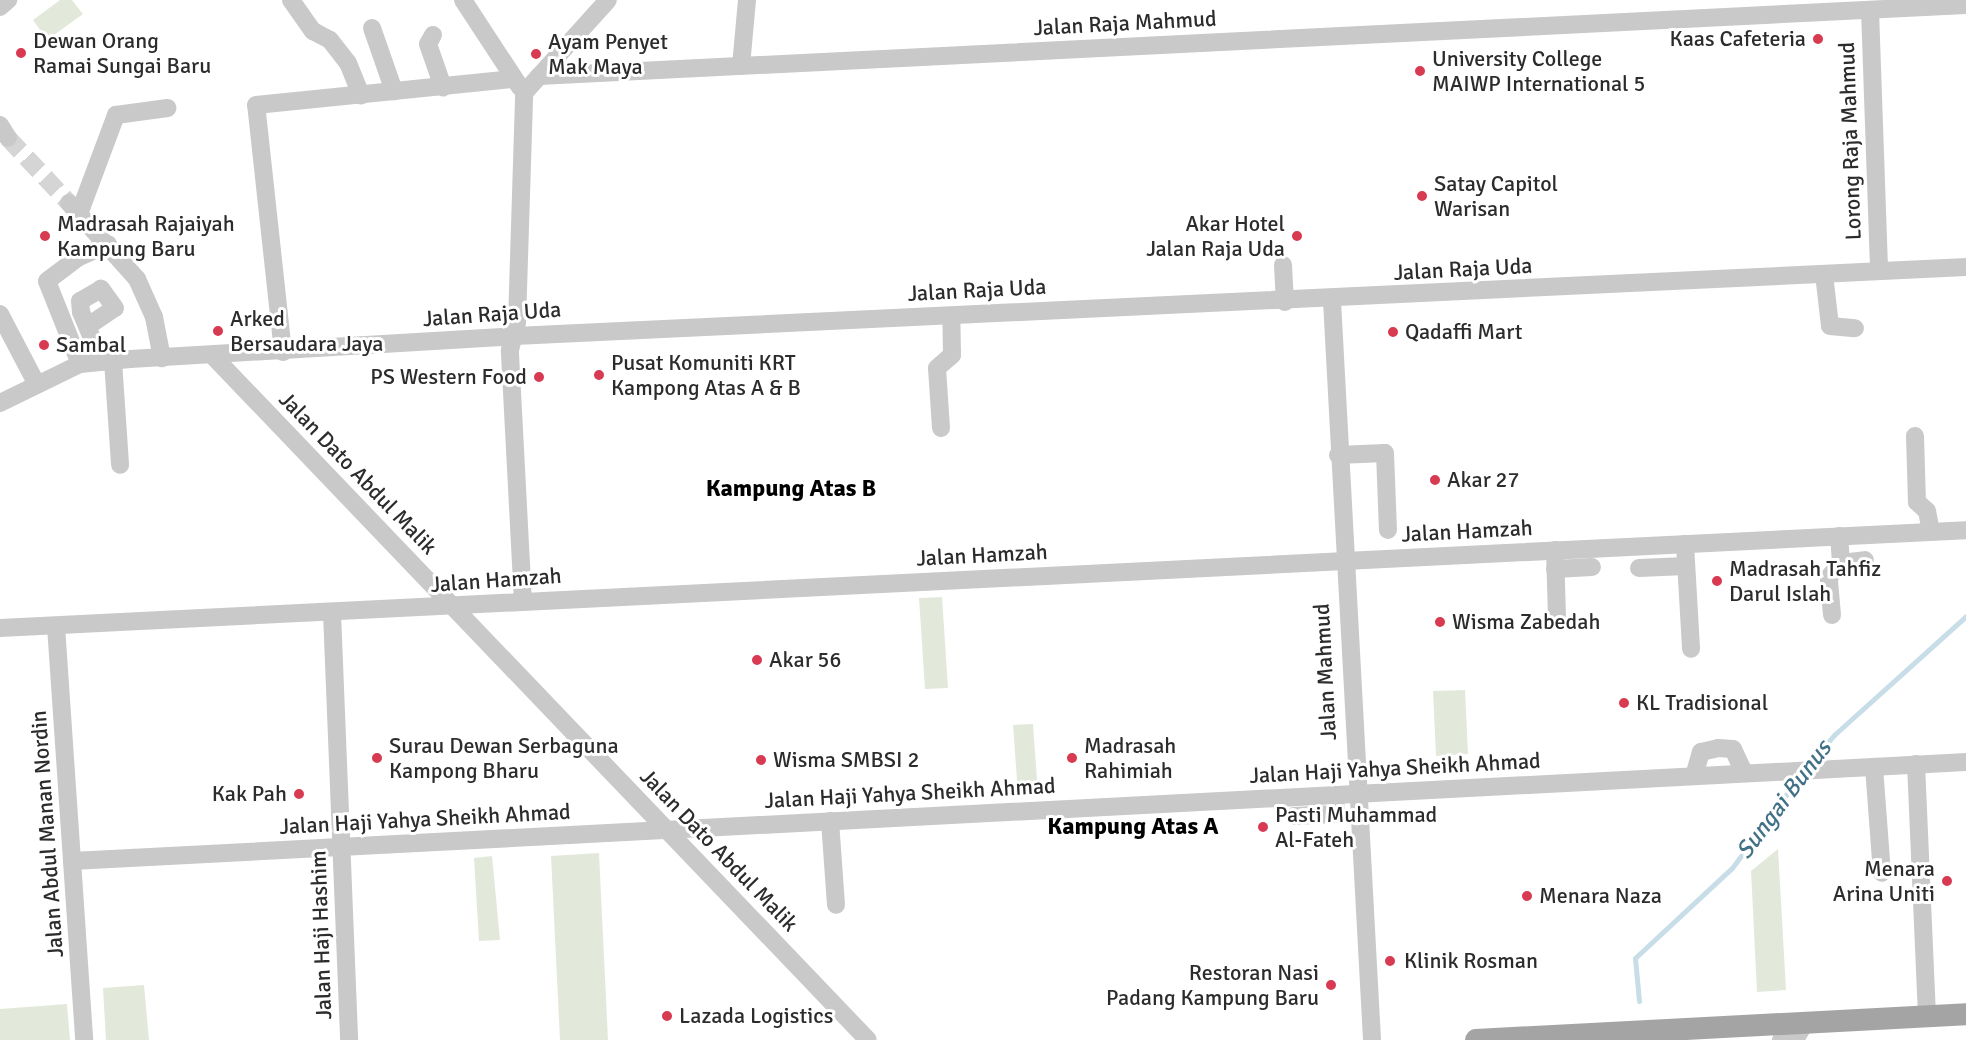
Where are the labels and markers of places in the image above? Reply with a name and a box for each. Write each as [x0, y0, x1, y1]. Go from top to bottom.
place label: Kaas Cafeteria [1670, 26, 1806, 52]
place label: Dewan Orang Ramai Sungai Baru [33, 27, 211, 78]
place label: Ayam Penyet Mak Maya [548, 28, 668, 80]
marker: Kaas Cafeteria [1811, 32, 1825, 46]
place label: University College MAIWP International 5 [1432, 45, 1645, 96]
marker: Dewan Orang Ramai Sungai Baru [14, 46, 28, 60]
marker: Ayam Penyet Mak Maya [529, 47, 543, 61]
marker: University College MAIWP International 5 [1413, 64, 1427, 78]
place label: Satay Capitol Warisan [1434, 170, 1558, 222]
marker: Satay Capitol Warisan [1415, 189, 1429, 203]
place label: Madrasah Rajaiyah Kampung Baru [57, 210, 235, 262]
place label: Akar Hotel Jalan Raja Uda [1146, 210, 1285, 262]
marker: Madrasah Rajaiyah Kampung Baru [38, 229, 52, 243]
marker: Akar Hotel Jalan Raja Uda [1290, 229, 1304, 243]
place label: Arked Bersaudara Jaya [230, 305, 383, 356]
place label: Qadaffi Mart [1405, 319, 1522, 345]
marker: Arked Bersaudara Jaya [211, 324, 225, 338]
marker: Qadaffi Mart [1386, 325, 1400, 339]
place label: Sambal [56, 332, 126, 358]
marker: Sambal [37, 338, 51, 352]
place label: Pusat Komuniti KRT Kampong Atas A & B [611, 349, 801, 400]
place label: PS Western Food [370, 364, 527, 390]
marker: Pusat Komuniti KRT Kampong Atas A & B [592, 368, 606, 382]
marker: PS Western Food [532, 370, 546, 384]
place label: Akar 27 [1447, 467, 1519, 493]
marker: Akar 27 [1428, 473, 1442, 487]
place label: Madrasah Tahfiz Darul Islah [1729, 555, 1881, 606]
marker: Madrasah Tahfiz Darul Islah [1710, 574, 1724, 588]
place label: Wisma Zabedah [1452, 609, 1600, 635]
marker: Wisma Zabedah [1433, 615, 1447, 629]
place label: Akar 56 [769, 647, 841, 673]
marker: Akar 56 [750, 653, 764, 667]
place label: KL Tradisional [1636, 690, 1768, 716]
marker: KL Tradisional [1617, 696, 1631, 710]
place label: Surau Dewan Serbaguna Kampong Bharu [389, 732, 619, 784]
place label: Madrasah Rahimiah [1084, 732, 1176, 784]
place label: Wisma SMBSI 2 [773, 747, 919, 773]
marker: Surau Dewan Serbaguna Kampong Bharu [370, 751, 384, 765]
marker: Madrasah Rahimiah [1065, 751, 1079, 765]
marker: Wisma SMBSI 2 [754, 753, 768, 767]
place label: Kak Pah [212, 781, 287, 807]
marker: Kak Pah [292, 787, 306, 801]
place label: Pasti Muhammad Al-Fateh [1275, 801, 1437, 852]
marker: Pasti Muhammad Al-Fateh [1256, 820, 1270, 834]
place label: Menara Arina Uniti [1833, 855, 1935, 906]
marker: Menara Arina Uniti [1940, 874, 1954, 888]
place label: Menara Naza [1539, 883, 1662, 909]
marker: Menara Naza [1520, 889, 1534, 903]
place label: Klinik Rosman [1404, 948, 1538, 974]
marker: Klinik Rosman [1381, 952, 1399, 970]
place label: Restoran Nasi Padang Kampung Baru [1106, 959, 1319, 1010]
marker: Restoran Nasi Padang Kampung Baru [1324, 978, 1338, 992]
place label: Lazada Logistics [679, 1003, 833, 1029]
marker: Lazada Logistics [660, 1009, 674, 1023]

